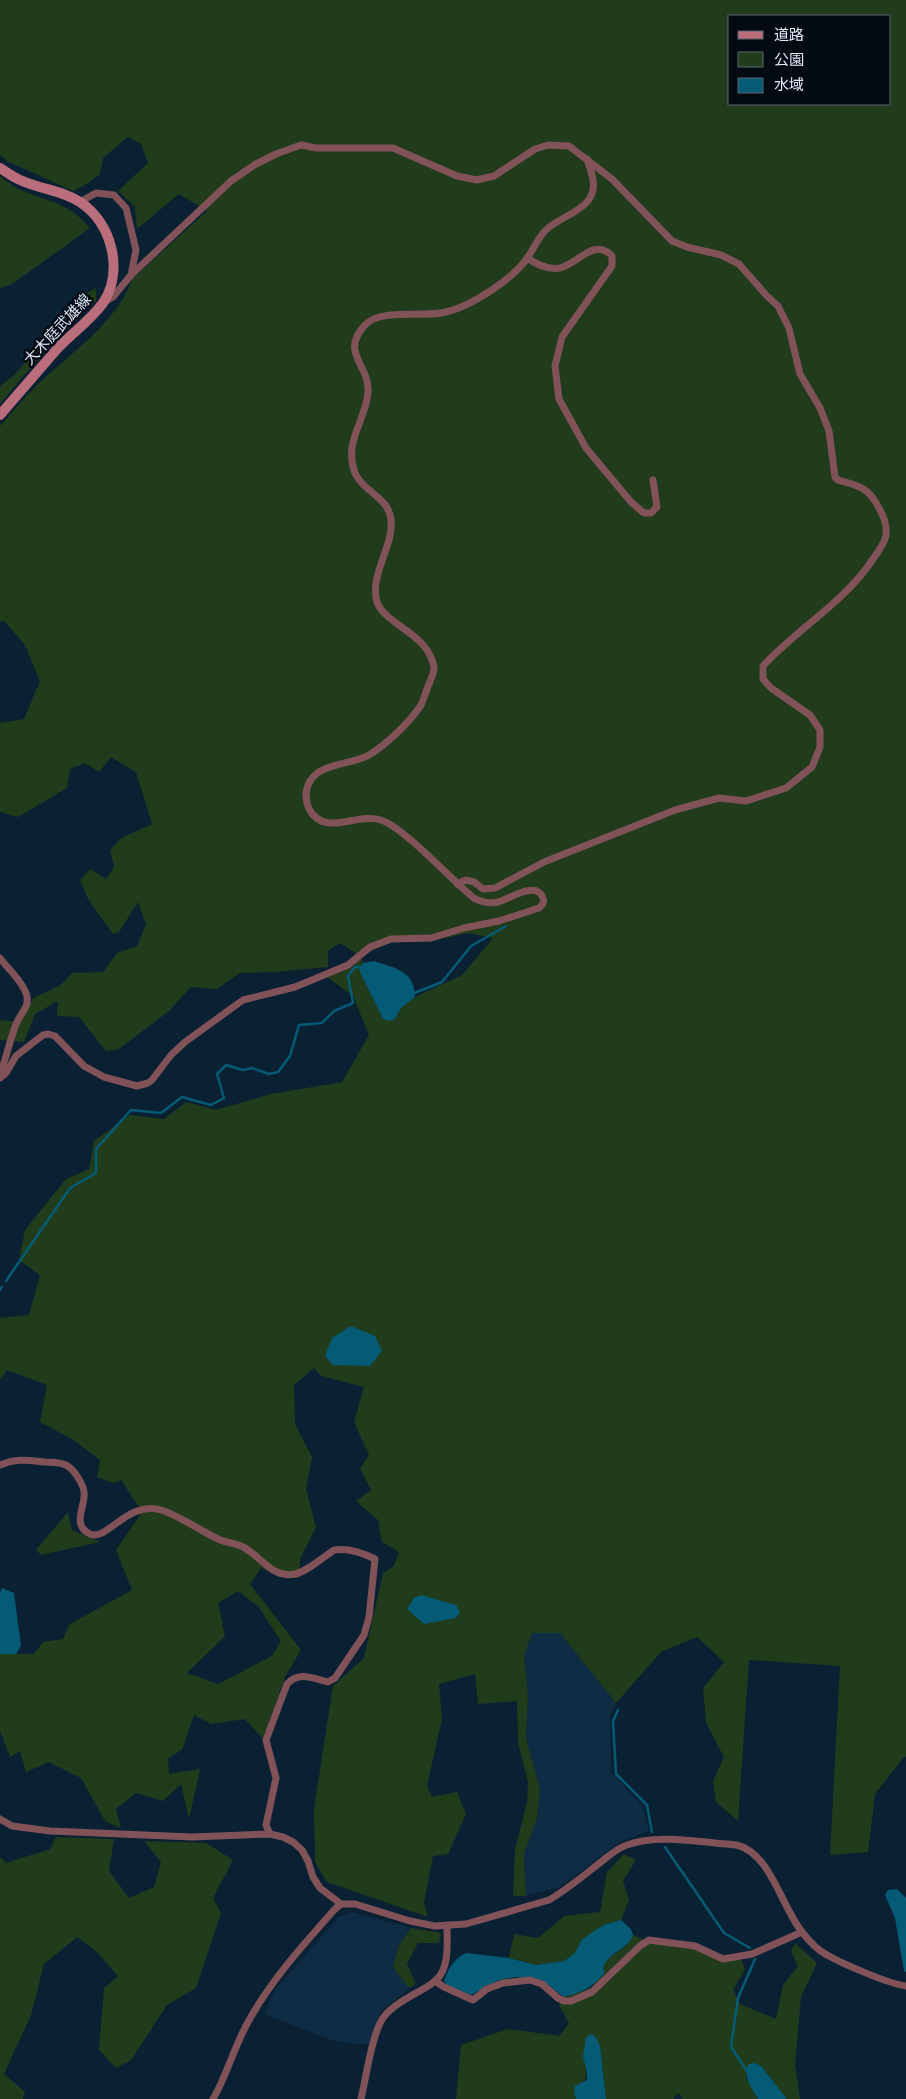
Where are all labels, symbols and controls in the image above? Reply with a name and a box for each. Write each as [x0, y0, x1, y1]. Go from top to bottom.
legend [728, 15, 891, 105]
text: 道路 [774, 25, 804, 44]
text: 公園 [774, 50, 804, 69]
text: 水域 [774, 75, 804, 94]
street label: 大木庭武雄線 [19, 290, 95, 368]

